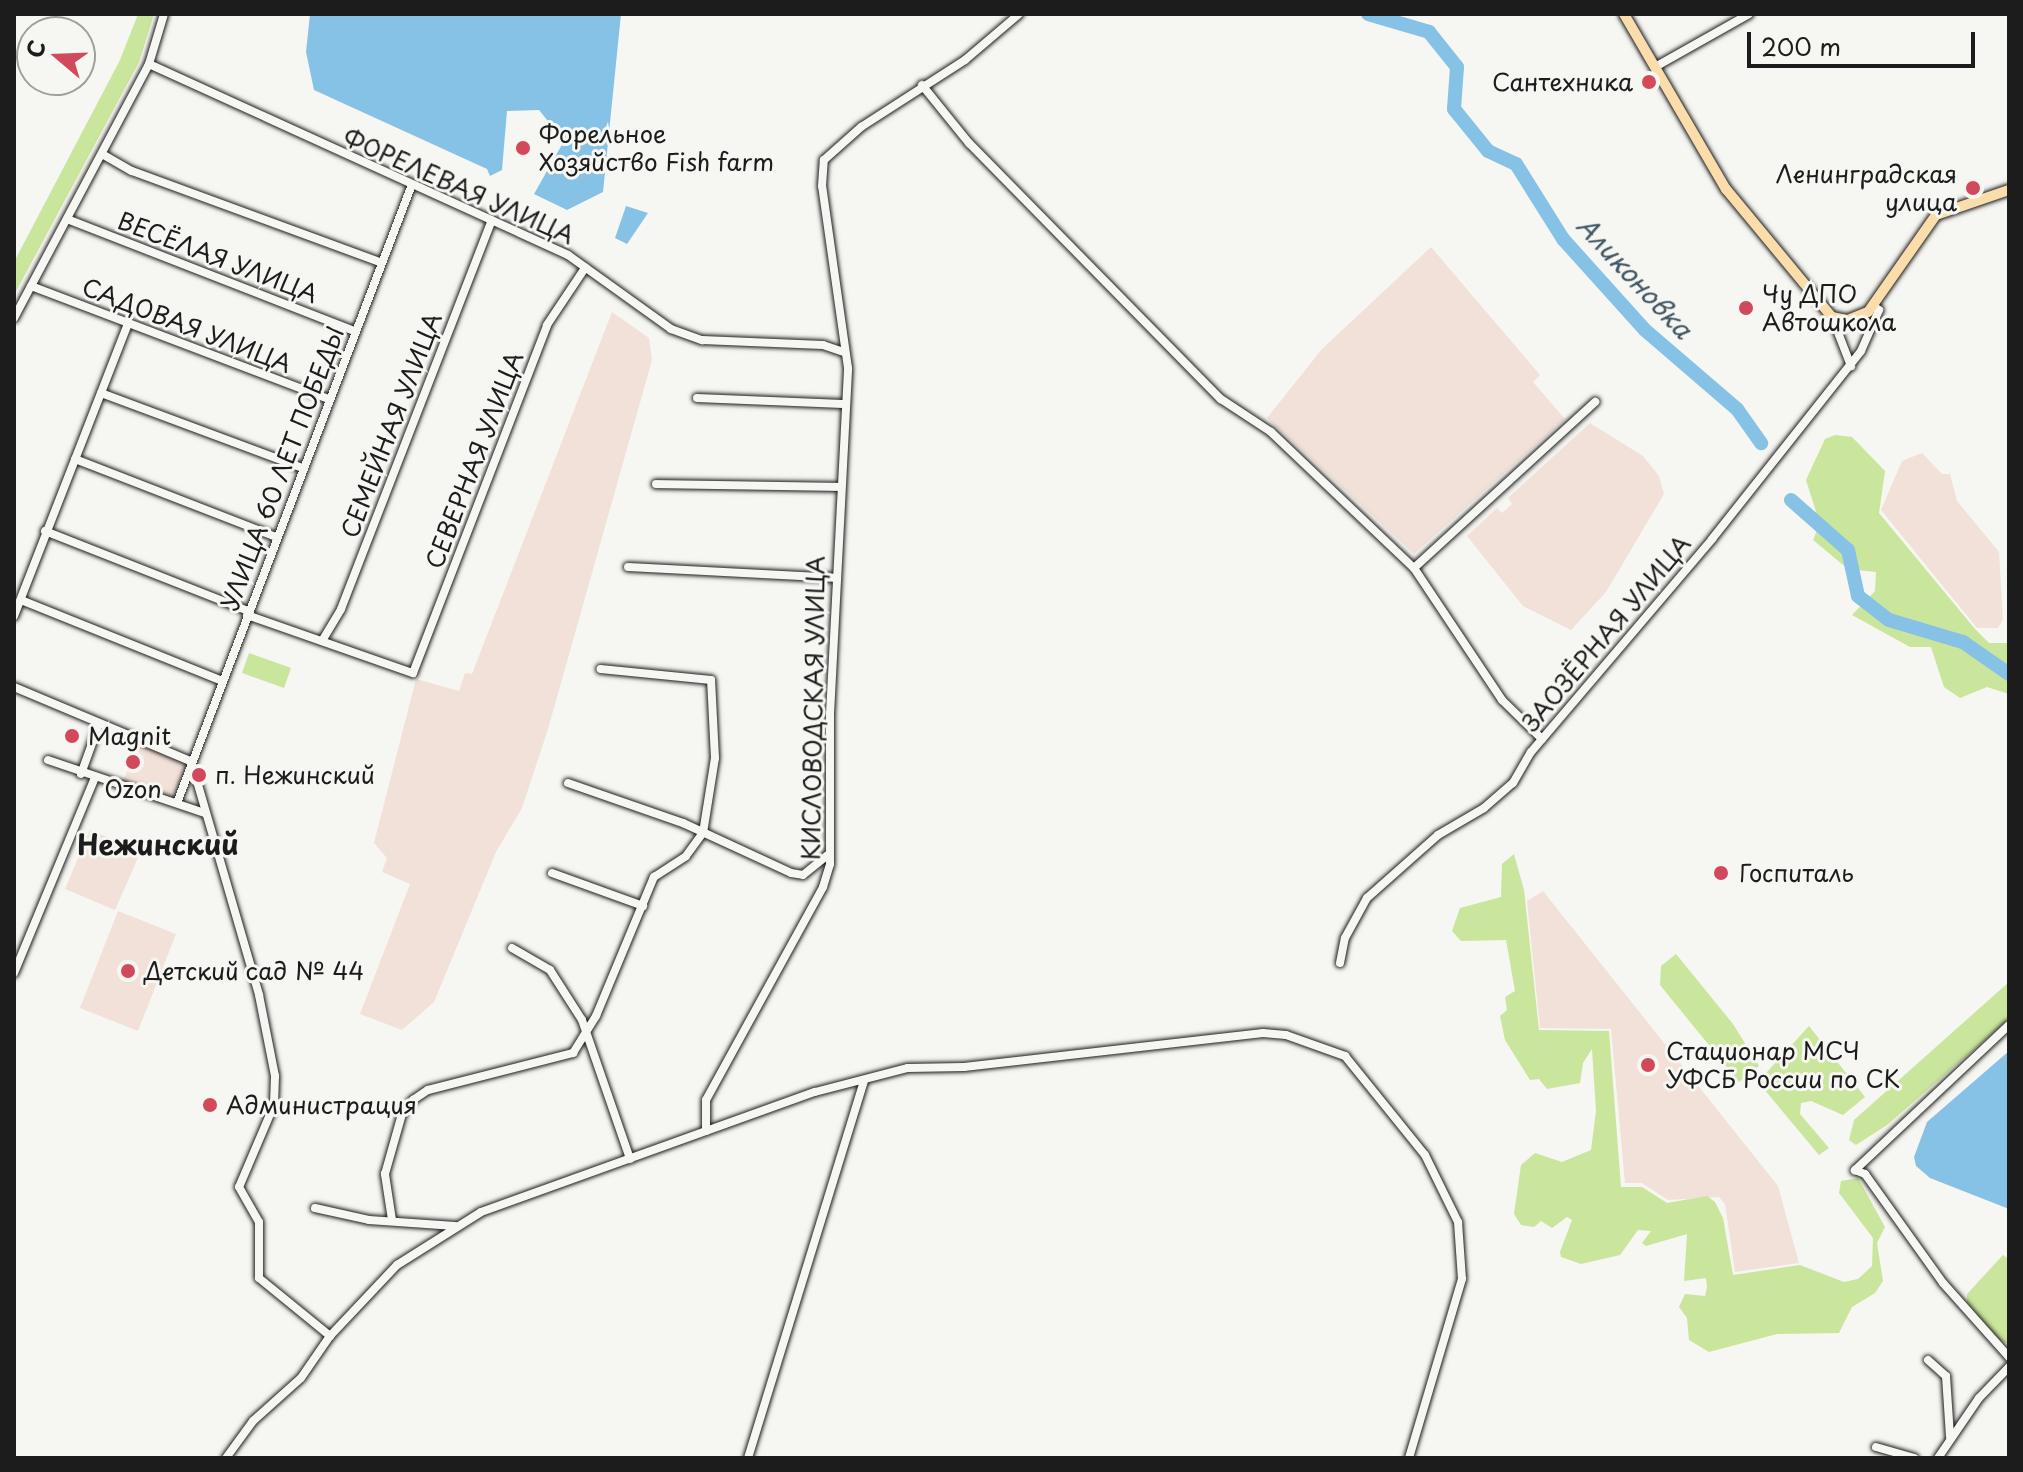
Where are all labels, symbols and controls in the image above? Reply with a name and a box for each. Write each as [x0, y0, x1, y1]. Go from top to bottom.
north arrow [16, 16, 96, 96]
scale bar [1751, 16, 1979, 66]
text: 200 m [1761, 28, 1841, 64]
text: С [16, 35, 53, 62]
place label: Сантехника [1492, 68, 1633, 96]
marker: Сантехника [1640, 73, 1658, 91]
place label: Форельное Хозяйство Fish farm [539, 120, 774, 176]
street label: ФОРЕЛЕВАЯ УЛИЦА [340, 122, 578, 250]
marker: Форельное Хозяйство Fish farm [514, 139, 532, 157]
place label: Ленинградская улица [1776, 160, 1957, 216]
marker: Ленинградская улица [1964, 179, 1982, 197]
street label: ВЕСЁЛАЯ УЛИЦА [114, 206, 322, 308]
water label: Аликоновка [1571, 210, 1699, 344]
street label: САДОВАЯ УЛИЦА [79, 272, 295, 378]
place label: Чу ДПО Автошкола [1762, 280, 1896, 336]
marker: Чу ДПО Автошкола [1737, 299, 1755, 317]
street label: СЕМЕЙНАЯ УЛИЦА [335, 308, 447, 542]
street label: УЛИЦА 60 ЛЕТ ПОБЕДЫ [214, 322, 350, 614]
street label: СЕВЕРНАЯ УЛИЦА [419, 348, 529, 572]
street label: ЗАОЗЁРНАЯ УЛИЦА [1516, 529, 1696, 737]
street label: КИСЛОВОДСКАЯ УЛИЦА [796, 556, 830, 860]
place label: Magnit [88, 722, 171, 750]
marker: Magnit [63, 727, 81, 745]
marker: Ozon [124, 753, 142, 771]
place label: п. Нежинский [215, 761, 375, 789]
marker: п. Нежинский [190, 766, 208, 784]
place label: Ozon [104, 775, 162, 803]
district label: Нежинский [77, 827, 239, 861]
place label: Госпиталь [1739, 859, 1854, 887]
marker: Госпиталь [1710, 862, 1732, 884]
place label: Детский сад № 44 [144, 957, 366, 985]
marker: Детский сад № 44 [119, 962, 137, 980]
place label: Стационар МСЧ УФСБ России по СК [1666, 1037, 1903, 1093]
marker: Стационар МСЧ УФСБ России по СК [1637, 1054, 1659, 1076]
place label: Администрация [226, 1091, 417, 1119]
marker: Администрация [201, 1096, 219, 1114]

